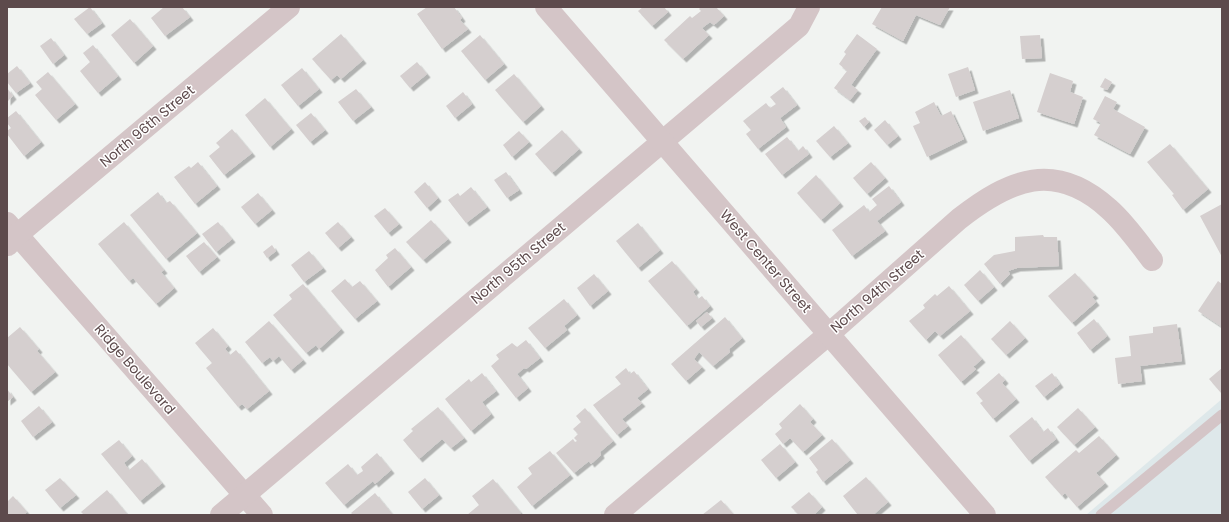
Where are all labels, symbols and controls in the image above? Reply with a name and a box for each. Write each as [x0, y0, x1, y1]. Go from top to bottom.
street label: North 96th Street [95, 80, 199, 172]
street label: West Center Street [716, 205, 816, 317]
street label: North 95th Street [466, 217, 570, 309]
street label: North 94th Street [826, 245, 928, 337]
street label: Ridge Boulevard [90, 319, 180, 419]

